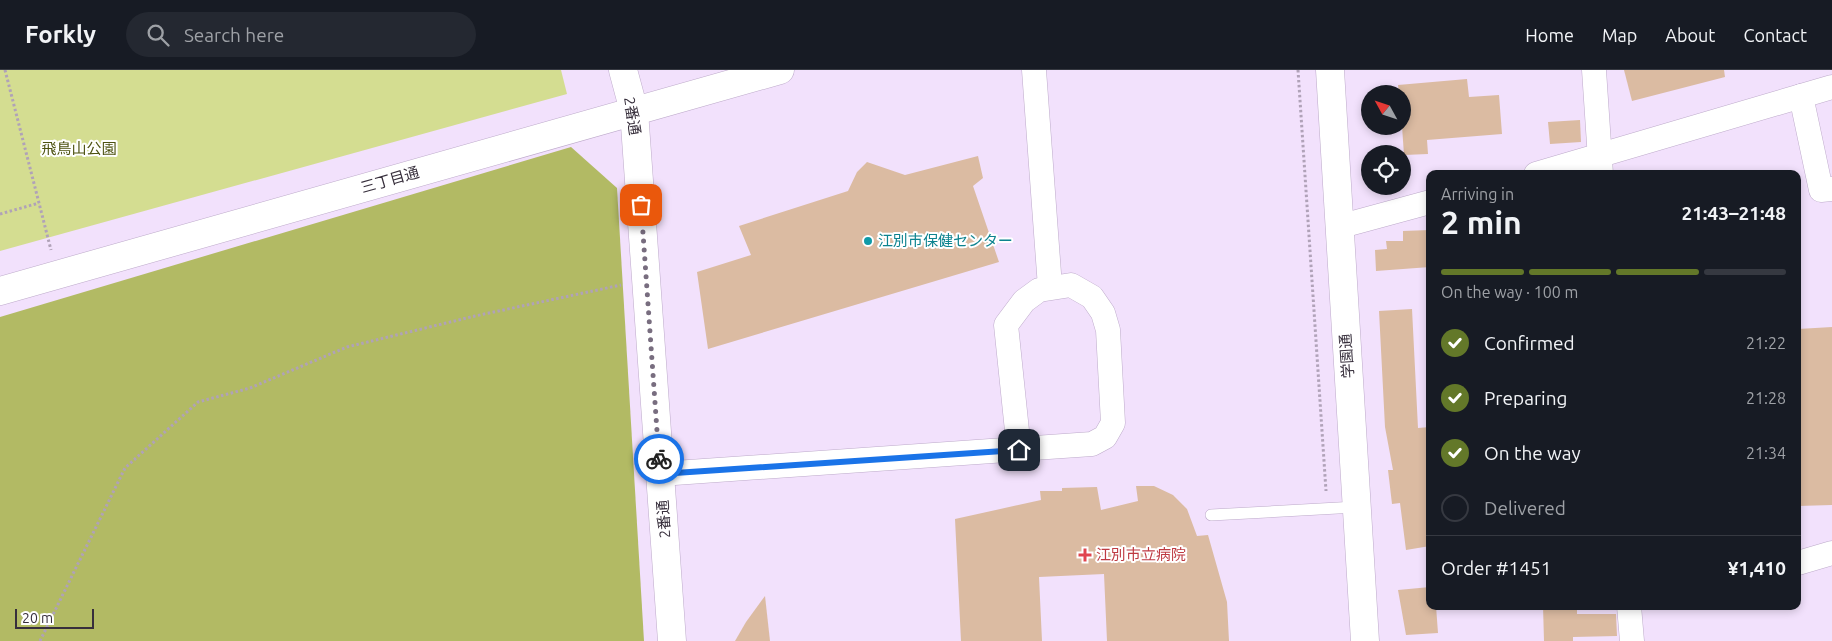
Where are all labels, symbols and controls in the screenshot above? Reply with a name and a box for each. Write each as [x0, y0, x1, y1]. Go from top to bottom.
search box [126, 12, 476, 57]
text: Forkly [25, 21, 96, 48]
icon: search [144, 21, 172, 49]
text: Search here [184, 24, 284, 46]
text: Home [1525, 25, 1574, 45]
text: Map [1602, 25, 1637, 45]
text: About [1665, 25, 1715, 45]
text: Contact [1743, 25, 1807, 45]
north arrow [1361, 85, 1411, 135]
map controls [1361, 85, 1411, 195]
street label: 2番通 [621, 96, 644, 136]
park label: 飛鳥山公園 [41, 140, 117, 157]
button: locate [1361, 145, 1411, 195]
street label: 三丁目通 [359, 163, 421, 196]
pin [620, 184, 662, 226]
text: Arriving in [1441, 185, 1514, 203]
icon: bag [627, 191, 655, 219]
text: 21:43–21:48 [1681, 202, 1786, 224]
text: 2 min [1441, 204, 1522, 240]
place label: 江別市保健センター [878, 232, 1013, 249]
marker: 江別市保健センター [862, 235, 874, 247]
text: On the way · 100 m [1441, 283, 1578, 301]
icon: check [1441, 329, 1469, 357]
text: Confirmed [1484, 332, 1575, 354]
street label: 学園通 [1336, 333, 1357, 379]
text: 21:22 [1746, 334, 1786, 352]
icon: check [1441, 384, 1469, 412]
text: Preparing [1484, 387, 1568, 409]
text: 21:28 [1746, 389, 1786, 407]
pin [998, 429, 1040, 471]
courier [634, 434, 684, 484]
icon: home [1005, 436, 1033, 464]
icon: check [1441, 439, 1469, 467]
text: On the way [1484, 442, 1581, 464]
text: 21:34 [1746, 444, 1786, 462]
icon: bike [645, 445, 673, 473]
text: Delivered [1484, 497, 1566, 519]
street label: 2番通 [654, 499, 673, 539]
place label: 江別市立病院 [1096, 546, 1186, 563]
marker: 江別市立病院 [1078, 548, 1092, 562]
text: Order #1451 [1441, 557, 1551, 579]
text: ¥1,410 [1728, 557, 1786, 579]
scale bar [15, 606, 94, 629]
text: 20 m [22, 610, 53, 626]

